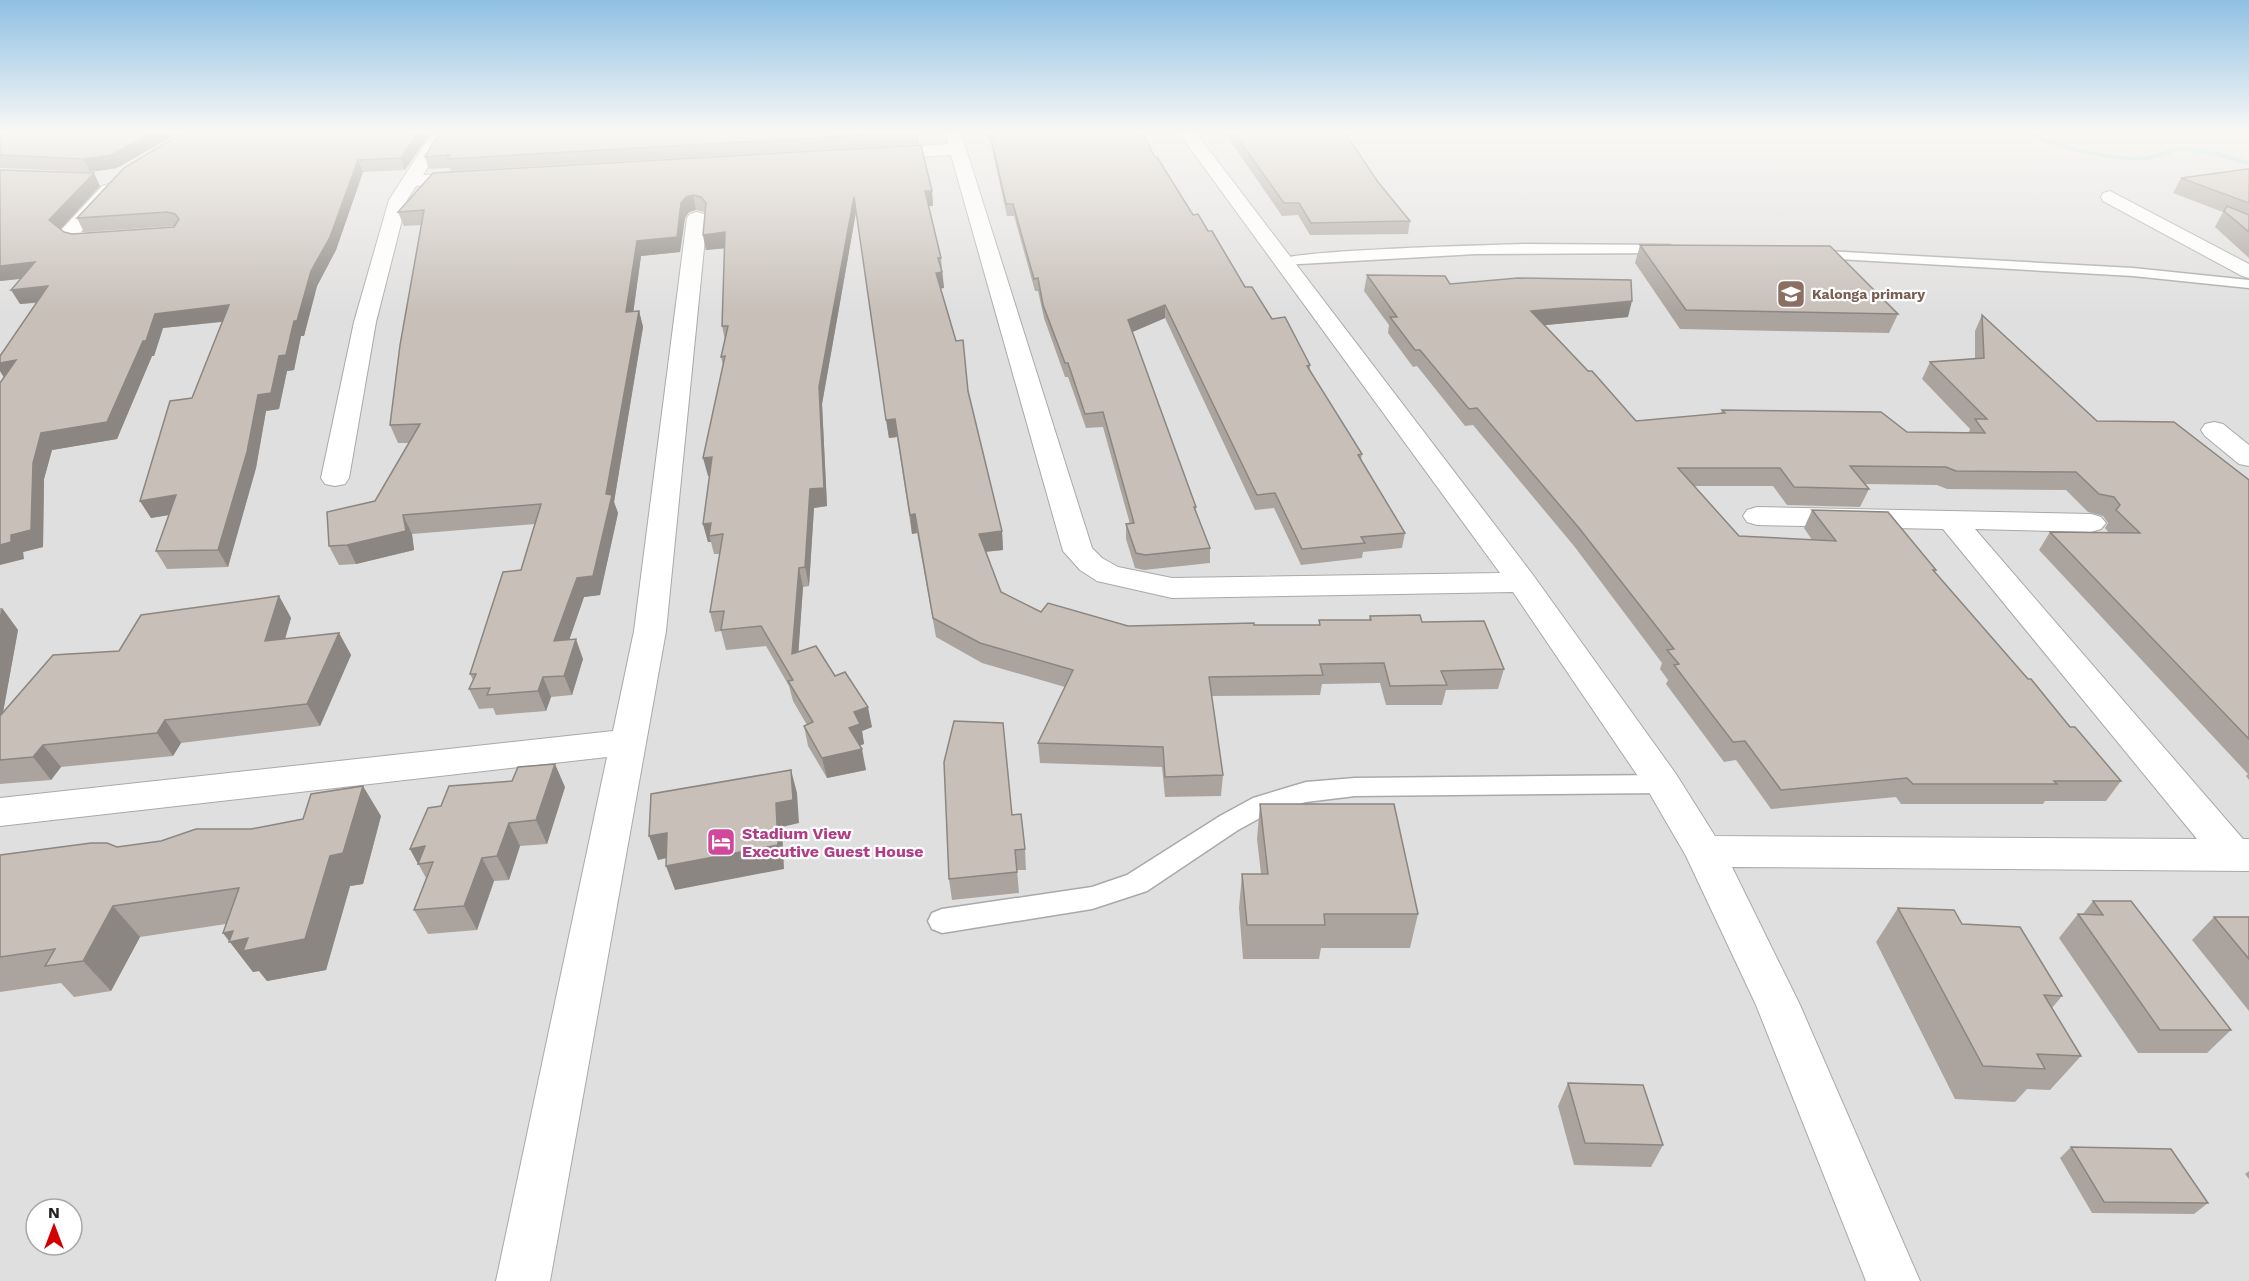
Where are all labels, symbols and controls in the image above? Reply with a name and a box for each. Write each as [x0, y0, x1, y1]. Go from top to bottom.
school or university icon: Kalonga primary [1775, 278, 1807, 310]
place label: Kalonga primary [1812, 286, 1925, 302]
place label: Stadium View Executive Guest House [742, 824, 924, 861]
hotel icon: Stadium View Executive Guest House [705, 826, 737, 858]
north arrow [24, 1197, 84, 1257]
text: N [48, 1203, 60, 1222]

